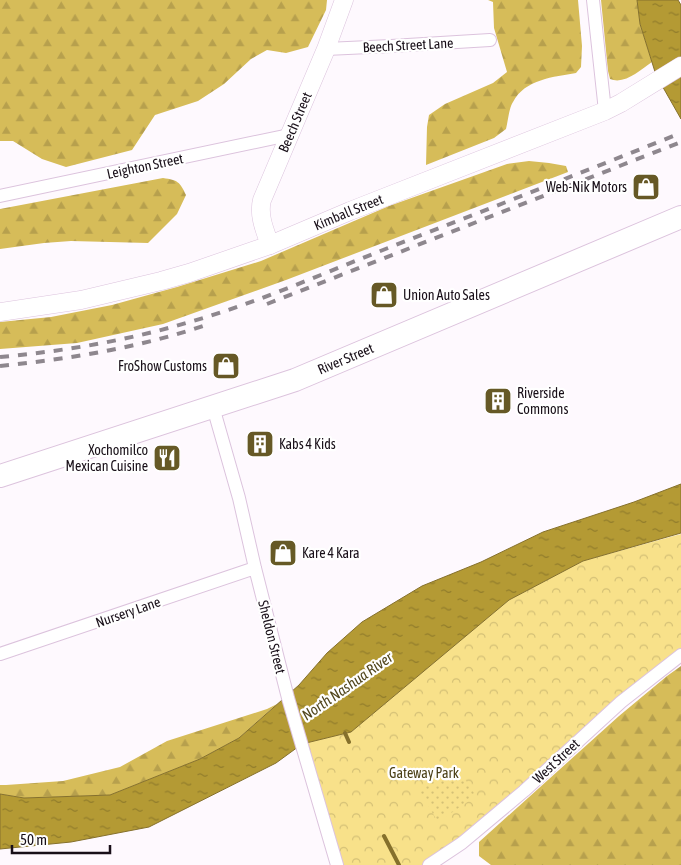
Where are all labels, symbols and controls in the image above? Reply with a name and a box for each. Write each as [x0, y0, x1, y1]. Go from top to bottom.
street label: Beech Street Lane [362, 35, 454, 55]
street label: Beech Street [275, 90, 315, 155]
street label: Leighton Street [105, 150, 185, 182]
shop icon: Web-Nik Motors [631, 172, 661, 202]
place label: Web-Nik Motors [546, 179, 627, 195]
street label: Kimball Street [311, 191, 385, 233]
shop icon: Union Auto Sales [369, 280, 399, 310]
place label: Union Auto Sales [403, 287, 490, 303]
street label: River Street [315, 340, 376, 378]
shop icon: FroShow Customs [211, 351, 241, 381]
place label: FroShow Customs [118, 358, 207, 374]
place label: Riverside Commons [517, 385, 568, 417]
building icon: Riverside Commons [483, 386, 513, 416]
building icon: Kabs 4 Kids [245, 429, 275, 459]
place label: Kabs 4 Kids [279, 436, 336, 452]
place label: Xochomilco Mexican Cuisine [66, 442, 148, 474]
restaurant icon: Xochomilco Mexican Cuisine [152, 443, 182, 473]
shop icon: Kare 4 Kara [268, 538, 298, 568]
place label: Kare 4 Kara [302, 545, 359, 561]
street label: Nursery Lane [94, 593, 162, 631]
street label: Sheldon Street [255, 599, 289, 675]
water label: North Nashua River [298, 648, 396, 724]
street label: West Street [529, 735, 583, 787]
park label: Gateway Park [389, 765, 459, 781]
scale bar [12, 822, 110, 854]
text: 50 m [20, 831, 47, 848]

